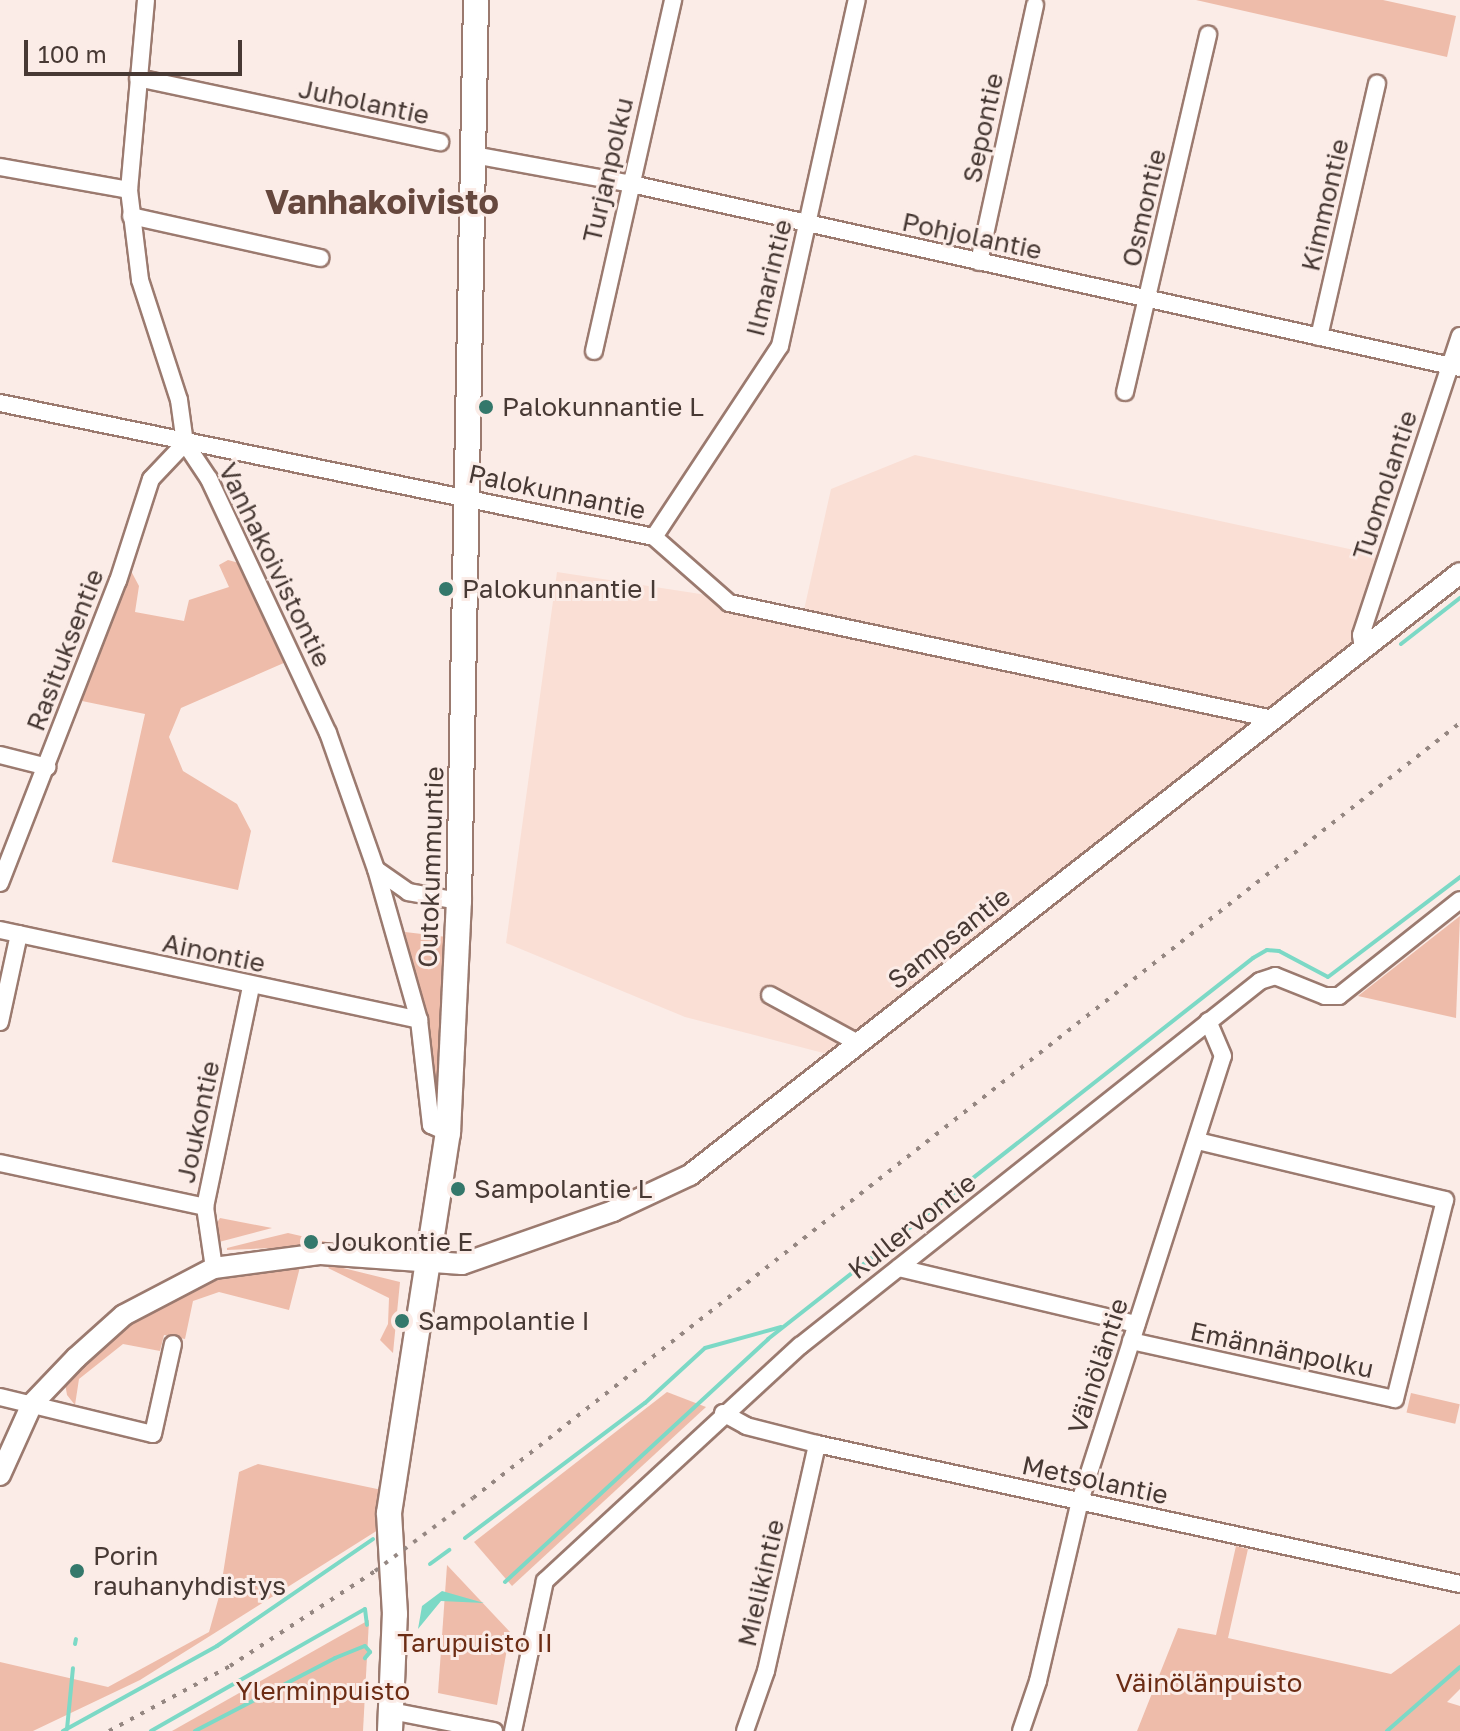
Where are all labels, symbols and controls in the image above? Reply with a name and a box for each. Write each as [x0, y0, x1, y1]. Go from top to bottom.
scale bar [28, 24, 246, 74]
text: 100 m [38, 39, 107, 68]
street label: Sepontie [956, 70, 1010, 186]
street label: Juholantie [296, 73, 432, 131]
street label: Turjanpolku [576, 95, 640, 245]
street label: Kimmontie [1295, 136, 1355, 274]
street label: Osmontie [1115, 146, 1173, 270]
district label: Vanhakoivisto [265, 182, 499, 222]
street label: Pohjolantie [899, 206, 1045, 266]
street label: Ilmarintie [739, 216, 799, 340]
place label: Palokunnantie L [502, 391, 704, 423]
marker: Palokunnantie L [477, 398, 495, 416]
street label: Tuomolantie [1346, 407, 1424, 563]
street label: Vanhakoivistontie [212, 458, 338, 672]
street label: Palokunnantie [466, 458, 648, 526]
street label: Rasituksentie [20, 565, 110, 735]
place label: Palokunnantie I [462, 573, 657, 605]
marker: Palokunnantie I [437, 580, 455, 598]
street label: Outokummuntie [412, 766, 450, 968]
street label: Sampsantie [881, 880, 1017, 996]
street label: Ainontie [160, 927, 268, 979]
street label: Joukontie [170, 1058, 226, 1186]
street label: Kullervontie [842, 1167, 982, 1285]
place label: Sampolantie L [474, 1173, 652, 1205]
marker: Sampolantie L [449, 1180, 467, 1198]
place label: Joukontie E [327, 1226, 473, 1258]
marker: Joukontie E [302, 1233, 320, 1251]
street label: Väinöläntie [1061, 1294, 1135, 1438]
place label: Sampolantie I [418, 1305, 590, 1337]
marker: Sampolantie I [393, 1312, 411, 1330]
street label: Emännänpolku [1188, 1315, 1376, 1385]
street label: Metsolantie [1019, 1449, 1171, 1511]
street label: Mielikintie [731, 1516, 791, 1650]
place label: Porin rauhanyhdistys [93, 1540, 286, 1602]
marker: Porin rauhanyhdistys [68, 1562, 86, 1580]
park label: Tarupuisto II [397, 1627, 553, 1659]
park label: Väinölänpuisto [1116, 1667, 1302, 1699]
park label: Ylerminpuisto [236, 1675, 410, 1707]

